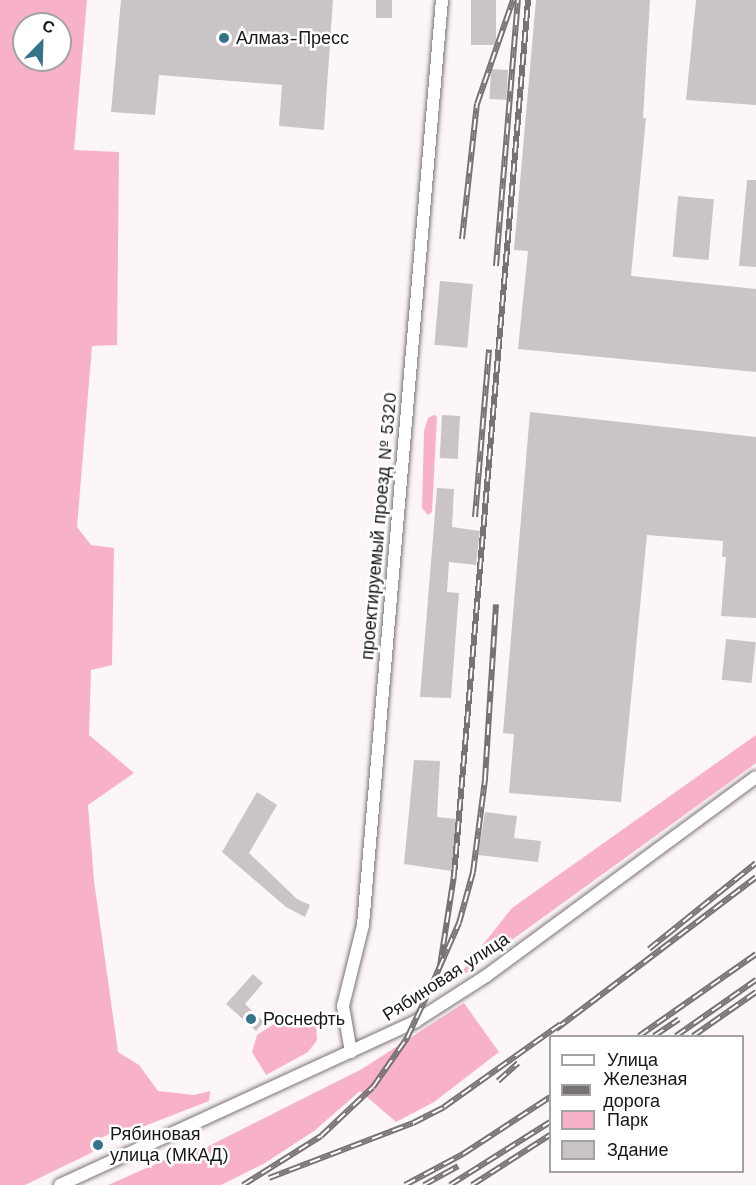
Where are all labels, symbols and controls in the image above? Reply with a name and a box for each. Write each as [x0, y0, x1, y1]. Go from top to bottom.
north arrow [12, 12, 72, 72]
text: С [39, 16, 57, 38]
place label: Алмаз-Пресс [236, 27, 349, 49]
marker: Алмаз-Пресс [217, 31, 231, 45]
street label: проектируемый проезд № 5320 [357, 391, 401, 661]
street label: Рябиновая улица [379, 928, 513, 1026]
place label: Роснефть [263, 1008, 345, 1030]
marker: Роснефть [244, 1012, 258, 1026]
legend [549, 1035, 744, 1173]
text: Улица [607, 1049, 658, 1070]
text: Железная дорога [603, 1068, 687, 1111]
text: Парк [607, 1109, 648, 1130]
place label: Рябиновая улица (МКАД) [110, 1124, 228, 1166]
marker: Рябиновая улица (МКАД) [91, 1138, 105, 1152]
text: Здание [607, 1139, 668, 1160]

